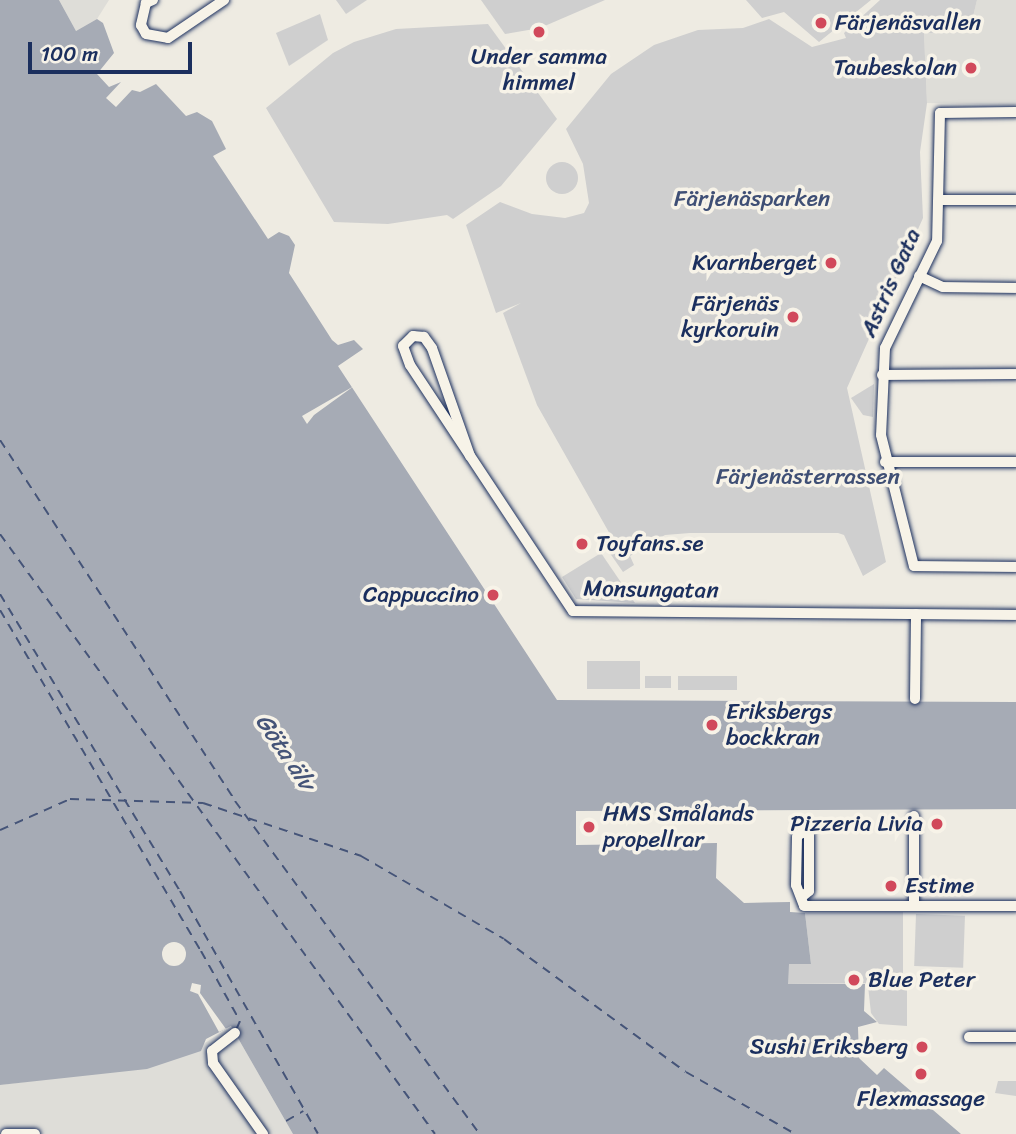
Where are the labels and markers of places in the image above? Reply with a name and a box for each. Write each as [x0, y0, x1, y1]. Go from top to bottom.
place label: Färjenäsvallen [835, 9, 981, 37]
marker: Färjenäsvallen [813, 15, 829, 31]
marker: Under samma himmel [531, 24, 547, 40]
place label: Under samma himmel [471, 43, 607, 97]
place label: Taubeskolan [834, 54, 957, 82]
marker: Taubeskolan [963, 60, 979, 76]
place label: Kvarnberget [692, 249, 817, 277]
marker: Kvarnberget [823, 255, 839, 271]
place label: Färjenäs kyrkoruin [681, 290, 779, 344]
marker: Färjenäs kyrkoruin [785, 309, 801, 325]
place label: Toyfans.se [596, 530, 704, 558]
marker: Toyfans.se [574, 536, 590, 552]
place label: Cappuccino [363, 581, 479, 609]
marker: Cappuccino [485, 587, 501, 603]
place label: Eriksbergs bockkran [726, 698, 832, 752]
marker: Eriksbergs bockkran [704, 717, 720, 733]
place label: HMS Smålands propellrar [603, 800, 754, 854]
place label: Pizzeria Livia [790, 810, 923, 838]
marker: Pizzeria Livia [929, 816, 945, 832]
marker: HMS Smålands propellrar [581, 819, 597, 835]
place label: Estime [905, 872, 974, 900]
marker: Estime [883, 878, 899, 894]
place label: Blue Peter [868, 966, 976, 994]
marker: Blue Peter [846, 972, 862, 988]
place label: Sushi Eriksberg [751, 1033, 908, 1061]
marker: Sushi Eriksberg [914, 1039, 930, 1055]
marker: Flexmassage [913, 1066, 929, 1082]
place label: Flexmassage [857, 1085, 985, 1113]

